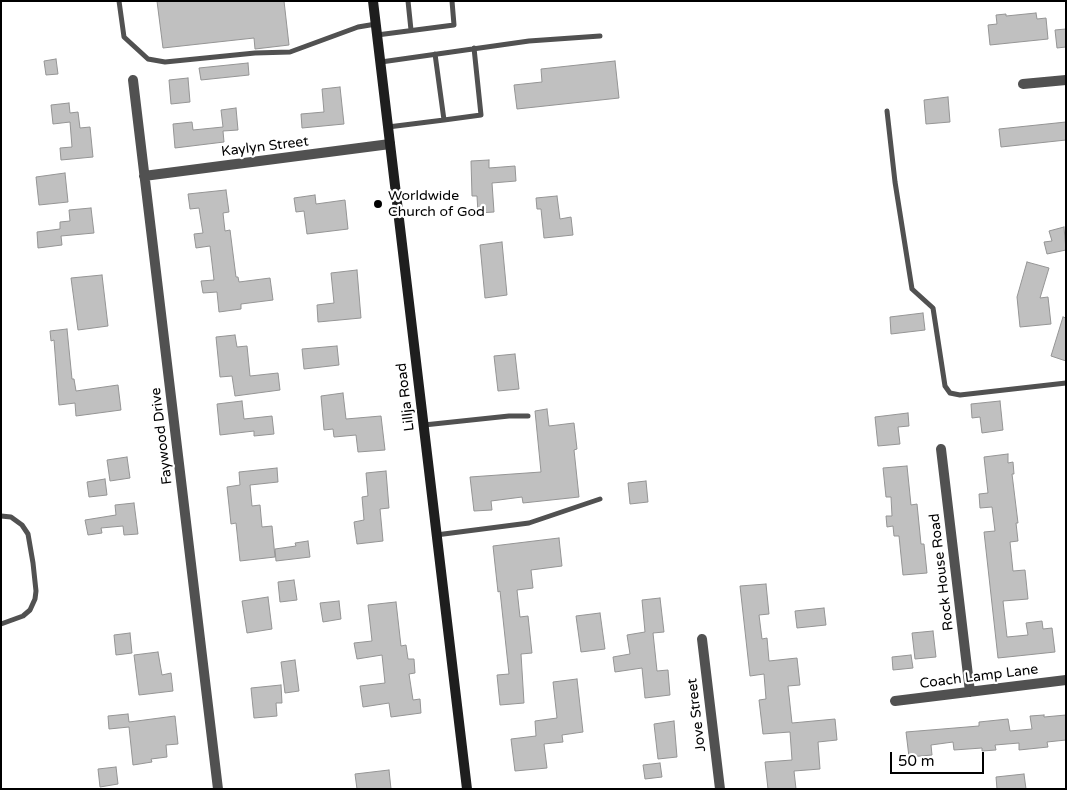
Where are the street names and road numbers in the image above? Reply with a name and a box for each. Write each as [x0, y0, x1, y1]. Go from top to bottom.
street label: Kaylyn Street [220, 133, 310, 161]
street label: Lillja Road [393, 362, 419, 432]
street label: Faywood Drive [148, 387, 176, 485]
street label: Rock House Road [926, 512, 958, 632]
street label: Coach Lamp Lane [919, 661, 1039, 693]
street label: Jove Street [684, 677, 710, 753]

